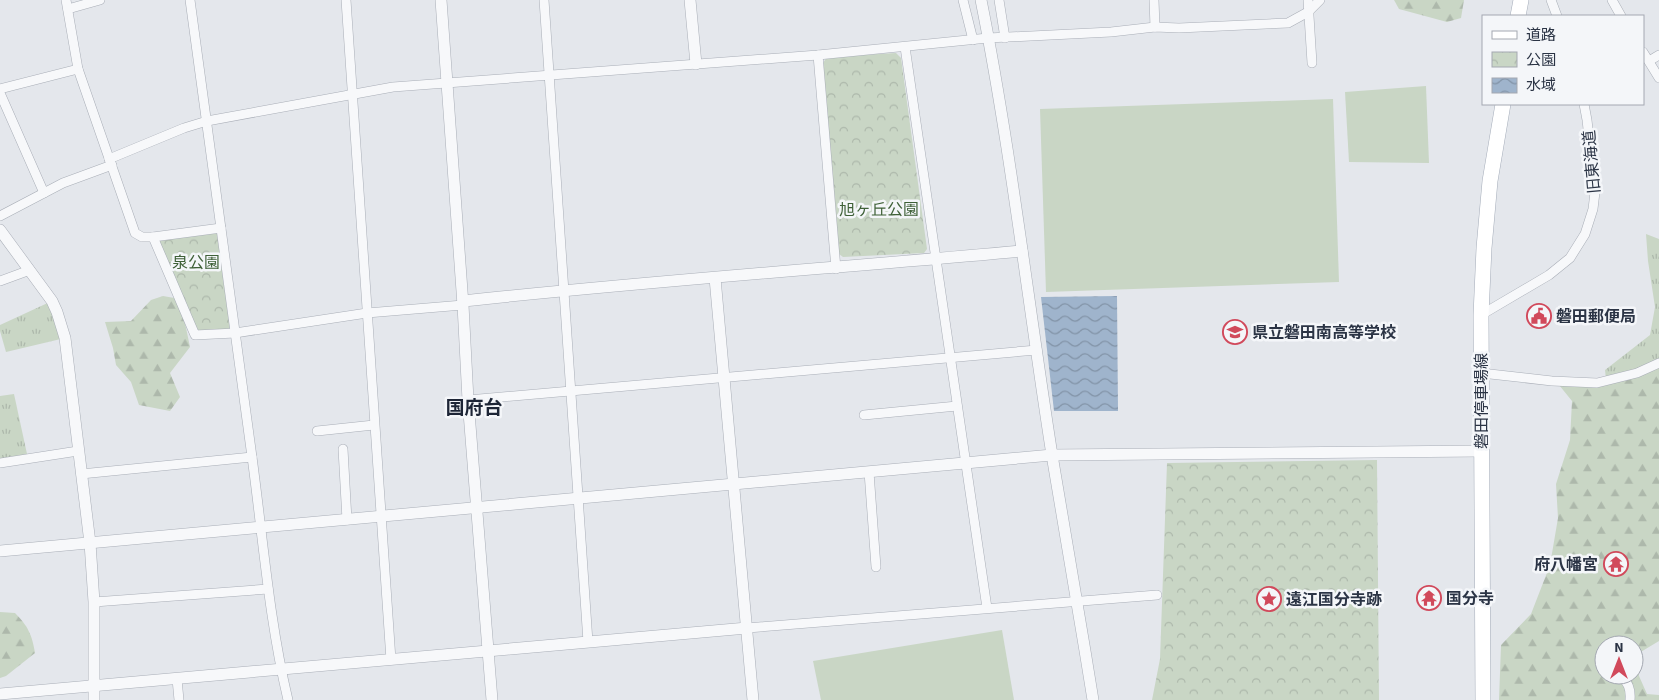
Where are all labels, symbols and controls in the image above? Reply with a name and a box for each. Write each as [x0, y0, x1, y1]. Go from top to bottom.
legend [1482, 15, 1644, 105]
text: 道路 [1526, 25, 1556, 46]
text: 公園 [1526, 50, 1556, 71]
text: 水域 [1526, 75, 1556, 96]
street label: 旧東海道 [1578, 129, 1606, 195]
park label: 旭ヶ丘公園 [839, 199, 919, 221]
park label: 泉公園 [172, 252, 220, 274]
public building icon: 磐田郵便局 [1526, 303, 1552, 329]
place label: 磐田郵便局 [1556, 306, 1636, 328]
school or university icon: 県立磐田南高等学校 [1222, 319, 1248, 345]
place label: 県立磐田南高等学校 [1252, 322, 1396, 344]
street label: 磐田停車場線 [1471, 353, 1493, 449]
district label: 国府台 [445, 395, 503, 422]
temple icon: 府八幡宮 [1603, 551, 1629, 577]
place label: 府八幡宮 [1534, 554, 1598, 576]
temple icon: 国分寺 [1416, 585, 1442, 611]
place icon: 遠江国分寺跡 [1256, 586, 1282, 612]
place label: 国分寺 [1446, 588, 1494, 610]
place label: 遠江国分寺跡 [1286, 589, 1382, 611]
north arrow [1594, 635, 1644, 685]
text: N [1614, 638, 1624, 658]

